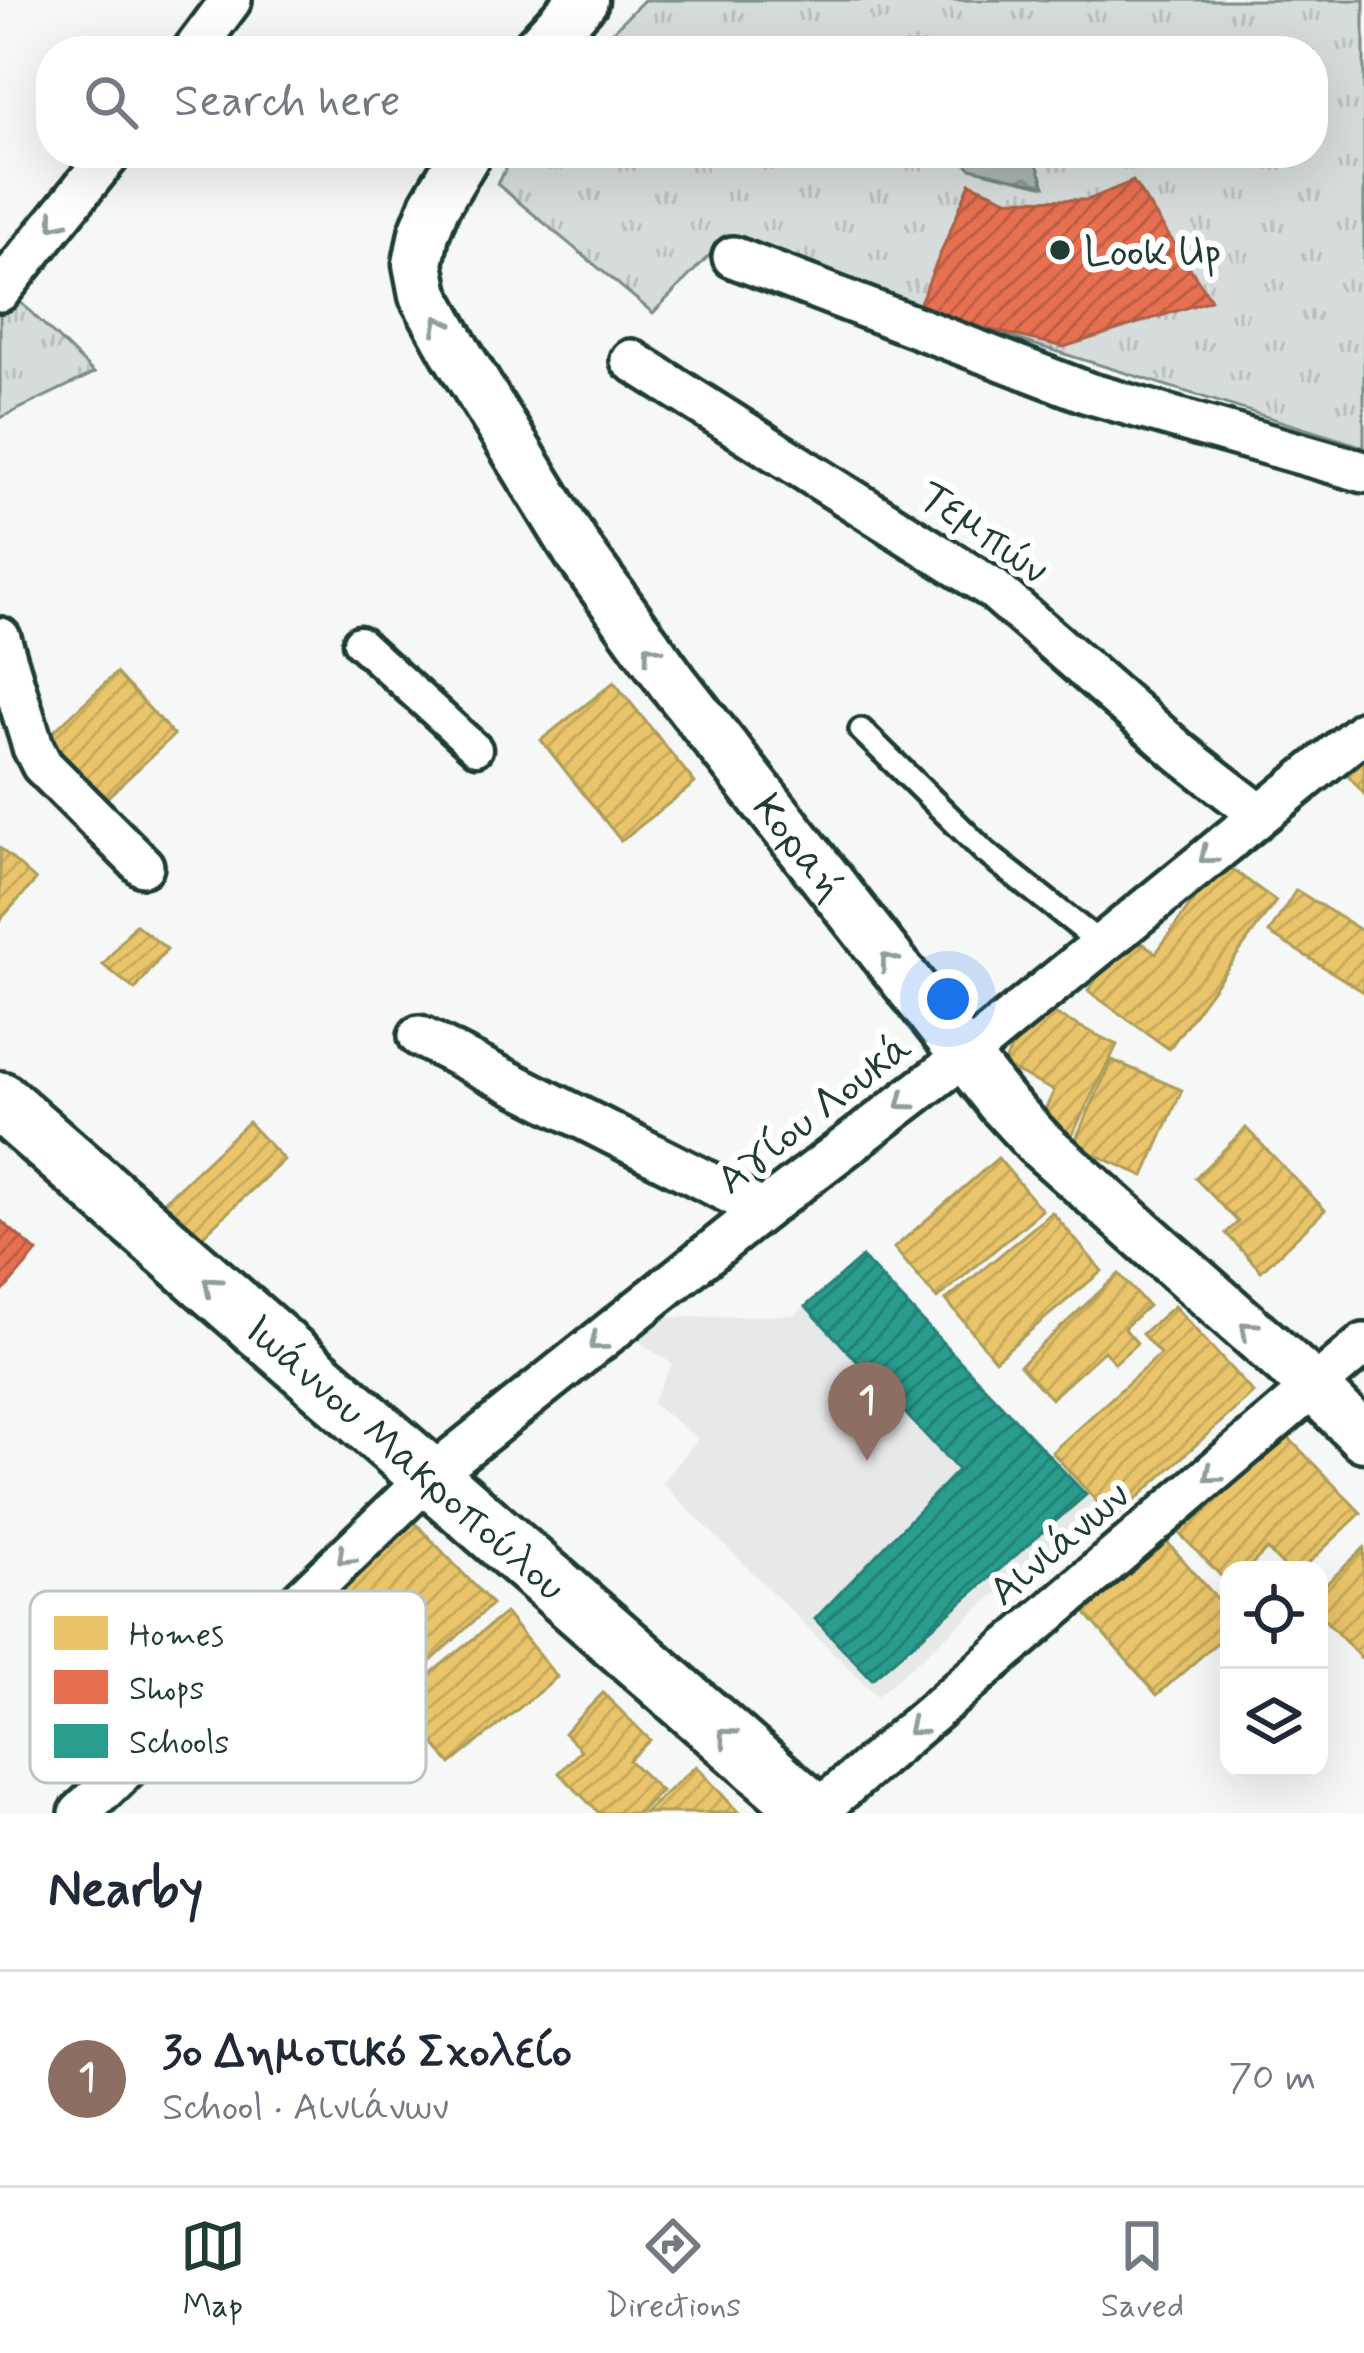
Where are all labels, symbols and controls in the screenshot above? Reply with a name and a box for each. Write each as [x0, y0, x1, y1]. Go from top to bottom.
search box [36, 36, 1328, 168]
icon: search [78, 69, 144, 135]
text: Search here [174, 73, 401, 132]
one-way arrow [48, 208, 70, 230]
place label: Look Up [1084, 226, 1221, 281]
marker: Look Up [1047, 237, 1073, 263]
one-way arrow [431, 316, 454, 337]
street label: Τεμπών [907, 469, 1059, 598]
one-way arrow [643, 644, 665, 665]
street label: Κοραή [739, 783, 857, 913]
one-way arrow [1198, 842, 1220, 864]
one-way arrow [881, 953, 902, 975]
your location [918, 969, 978, 1029]
street label: Αγίου Λουκά [706, 1021, 924, 1208]
one-way arrow [896, 1088, 918, 1109]
one-way arrow [203, 1278, 225, 1300]
street label: Ιωάννου Μακροπούλου [232, 1304, 577, 1615]
one-way arrow [1240, 1322, 1262, 1343]
one-way arrow [589, 1329, 611, 1350]
pin: 1 [828, 1362, 906, 1461]
one-way arrow [1204, 1460, 1226, 1482]
street label: Αινιάνων [978, 1470, 1142, 1620]
one-way arrow [337, 1543, 359, 1565]
map controls [1220, 1561, 1328, 1777]
button: locate [1220, 1561, 1328, 1669]
legend [30, 1591, 426, 1783]
text: Homes [129, 1614, 224, 1658]
text: Shops [129, 1668, 204, 1712]
button: layers [1220, 1669, 1328, 1777]
one-way arrow [907, 1713, 929, 1735]
text: Schools [129, 1722, 229, 1766]
one-way arrow [718, 1729, 739, 1750]
text: Nearby [48, 1858, 203, 1924]
text: 3ο Δημοτικό Σχολείο [162, 2024, 572, 2083]
text: 1 [78, 2053, 96, 2104]
text: 70 m [1228, 2053, 1316, 2104]
text: School · Αινιάνων [162, 2083, 449, 2134]
tab: Map [180, 2213, 246, 2329]
tab: Directions [605, 2213, 741, 2329]
tab: Saved [1101, 2213, 1184, 2329]

